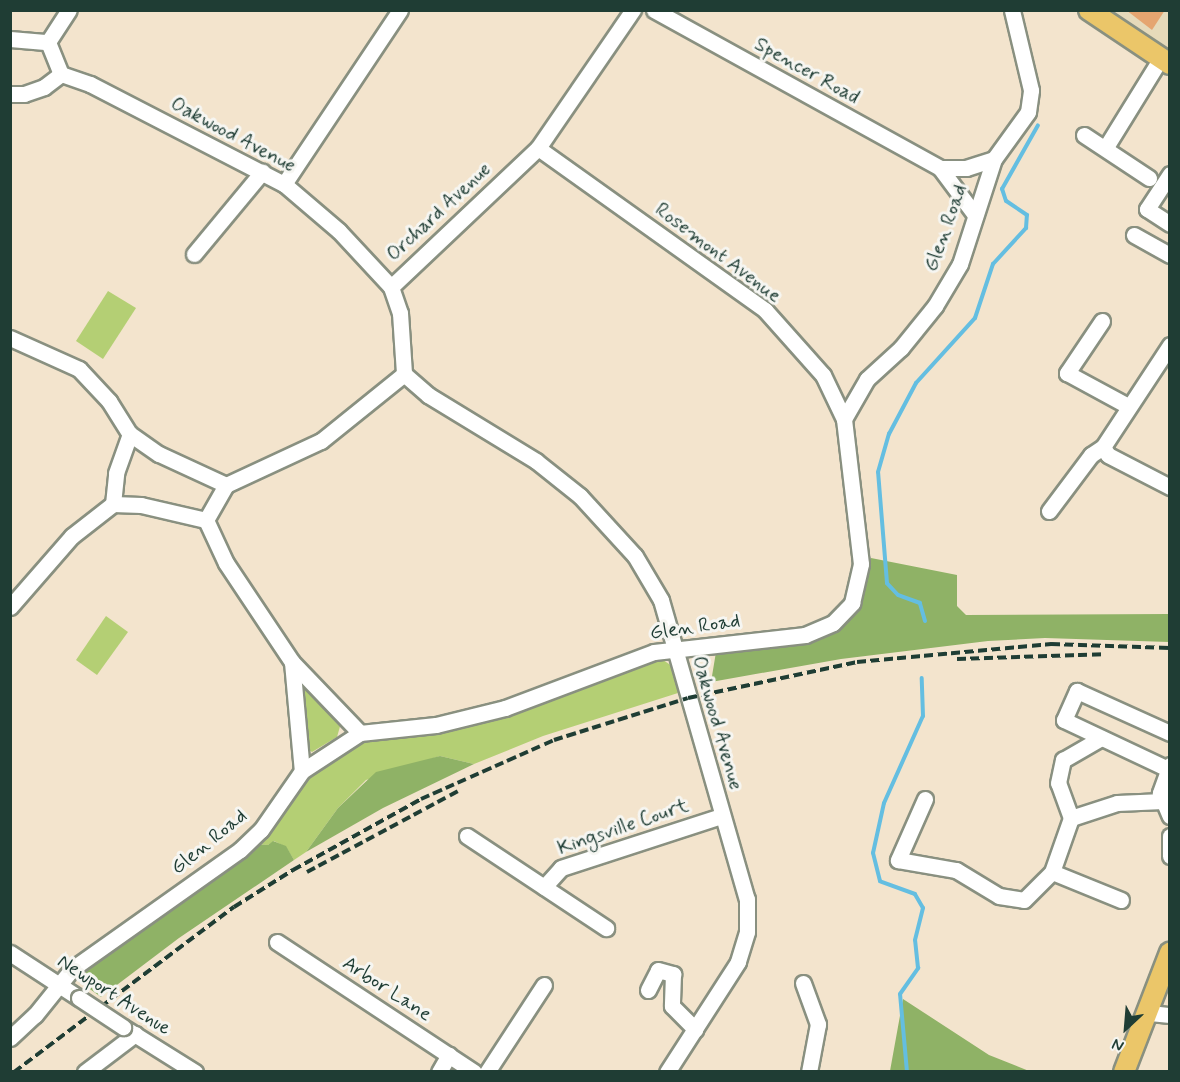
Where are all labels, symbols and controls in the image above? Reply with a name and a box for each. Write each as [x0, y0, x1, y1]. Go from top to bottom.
street label: Spencer Road [751, 32, 863, 110]
street label: Oakwood Avenue [165, 91, 301, 179]
street label: Orchard Avenue [380, 156, 498, 268]
street label: Glen Road [919, 182, 973, 274]
street label: Rosemont Avenue [650, 197, 786, 309]
street label: Glen Road [649, 609, 741, 645]
street label: Oakwood Avenue [686, 652, 748, 794]
street label: Kingsville Court [555, 794, 691, 860]
street label: Glen Road [167, 805, 251, 879]
street label: Newport Avenue [51, 948, 177, 1042]
street label: Arbor Lane [339, 952, 435, 1026]
north arrow [1096, 998, 1156, 1058]
text: N [1108, 1033, 1127, 1056]

